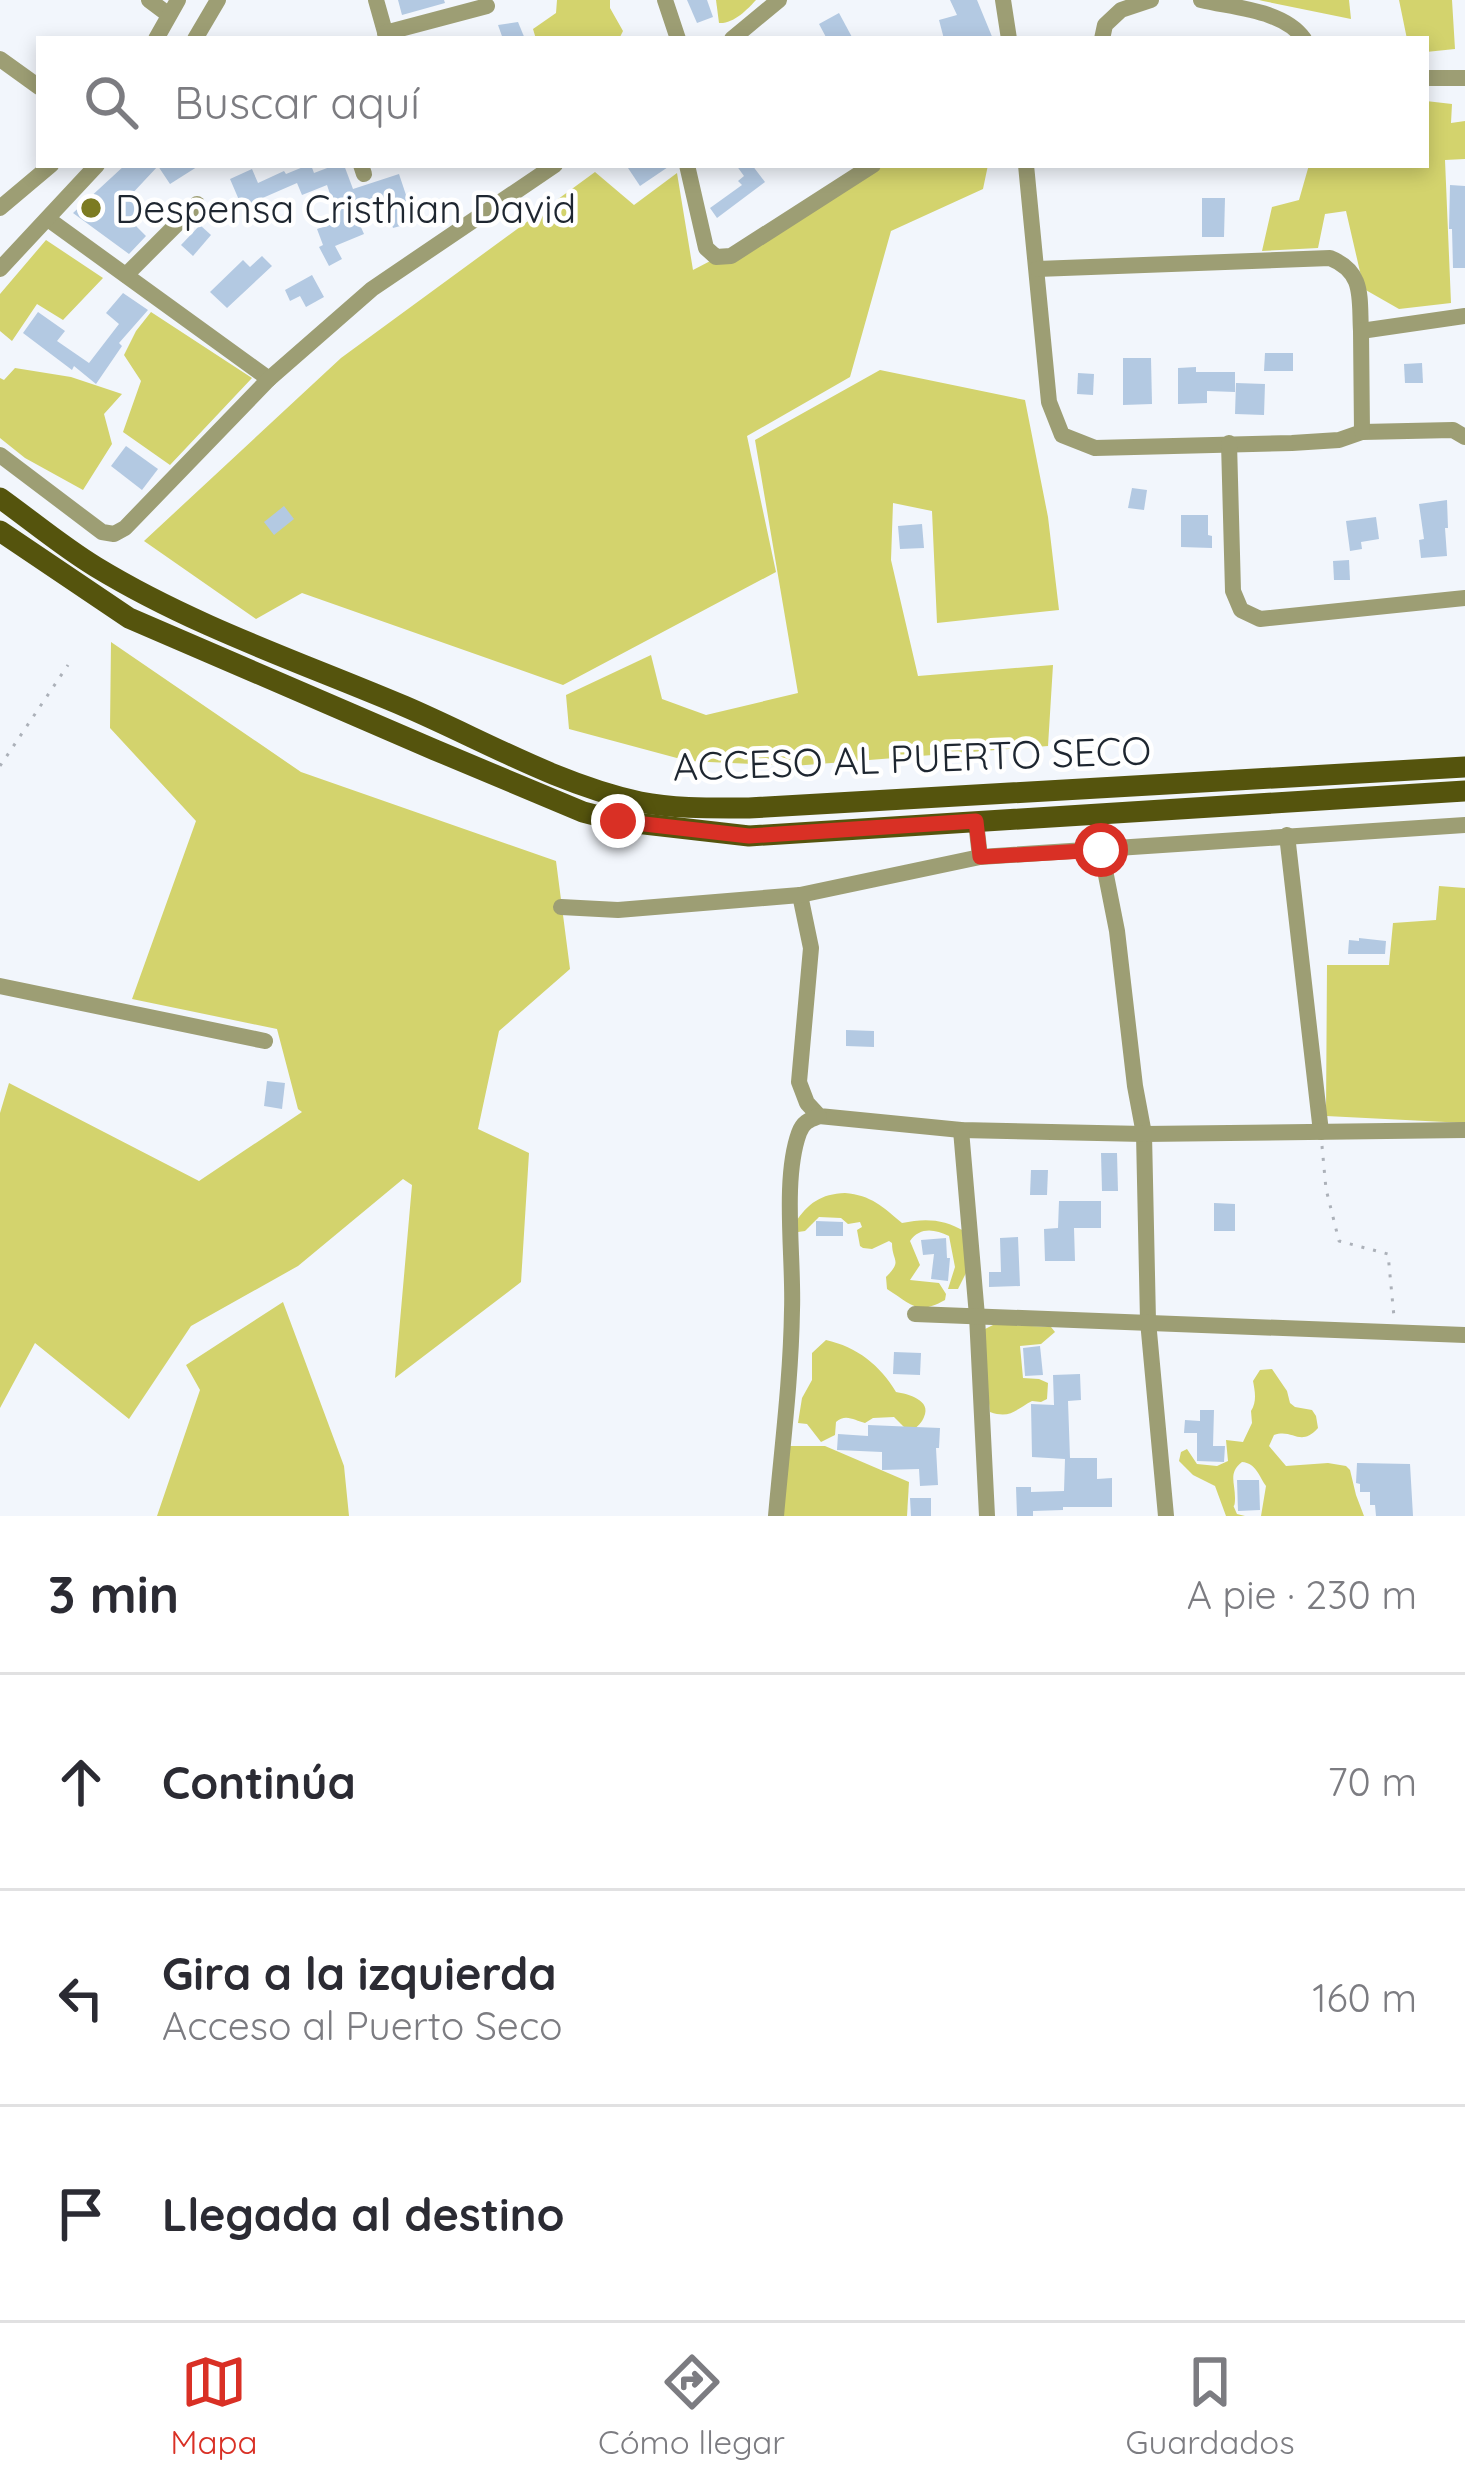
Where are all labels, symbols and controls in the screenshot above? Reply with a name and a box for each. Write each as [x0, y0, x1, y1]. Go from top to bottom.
search box [36, 36, 1429, 168]
icon: search [78, 69, 144, 135]
text: Buscar aquí [174, 74, 420, 130]
place label: Despensa Cristhian David [115, 184, 576, 233]
marker: Despensa Cristhian David [78, 195, 104, 221]
street label: ACCESO AL PUERTO SECO [672, 725, 1152, 791]
route end [591, 794, 645, 848]
route start [1074, 823, 1128, 877]
text: 3 min [48, 1562, 179, 1626]
text: A pie · 230 m [1187, 1570, 1417, 1619]
icon: ahead [48, 1749, 114, 1815]
text: Continúa [162, 1754, 356, 1810]
text: 70 m [1328, 1757, 1417, 1806]
text: Gira a la izquierda [162, 1945, 557, 2001]
icon: left [48, 1965, 114, 2031]
text: 160 m [1312, 1973, 1417, 2022]
text: Acceso al Puerto Seco [162, 2001, 563, 2050]
icon: arrive [48, 2181, 114, 2247]
text: Llegada al destino [162, 2186, 565, 2242]
tab: Mapa [170, 2349, 258, 2462]
tab: Cómo llegar [598, 2349, 785, 2462]
tab: Guardados [1126, 2349, 1295, 2462]

